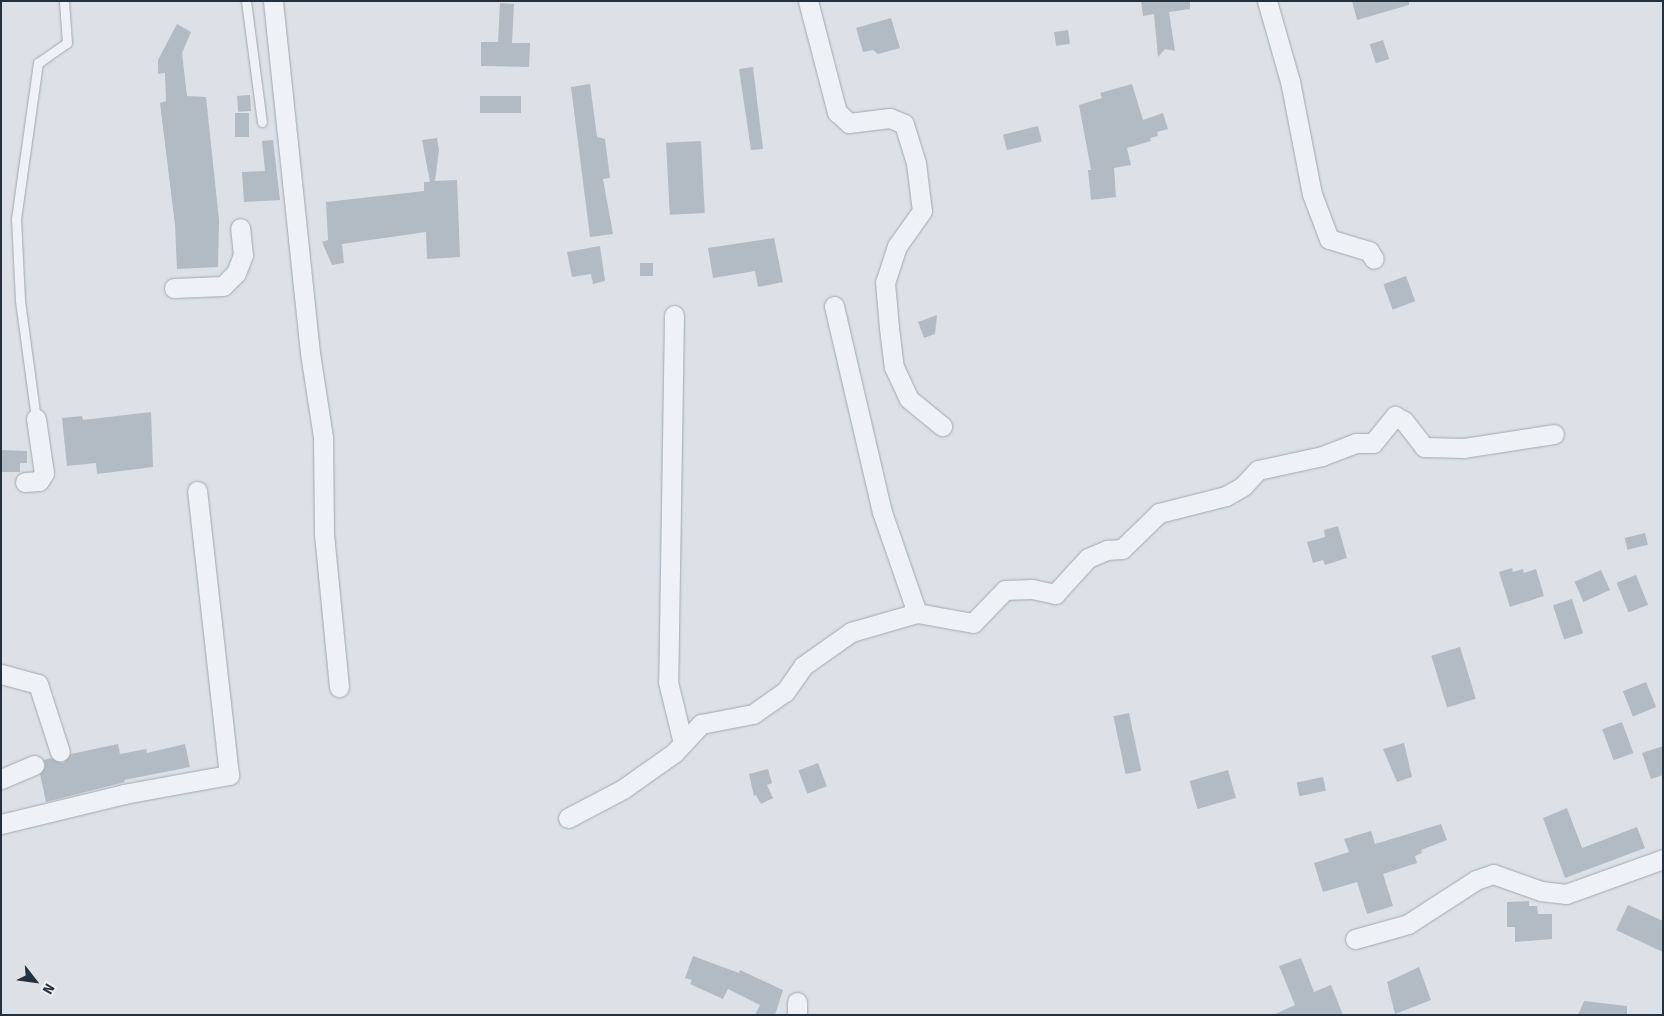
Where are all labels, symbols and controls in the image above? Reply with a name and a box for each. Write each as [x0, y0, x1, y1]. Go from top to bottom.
north arrow [10, 956, 60, 1006]
text: N [39, 980, 58, 997]

